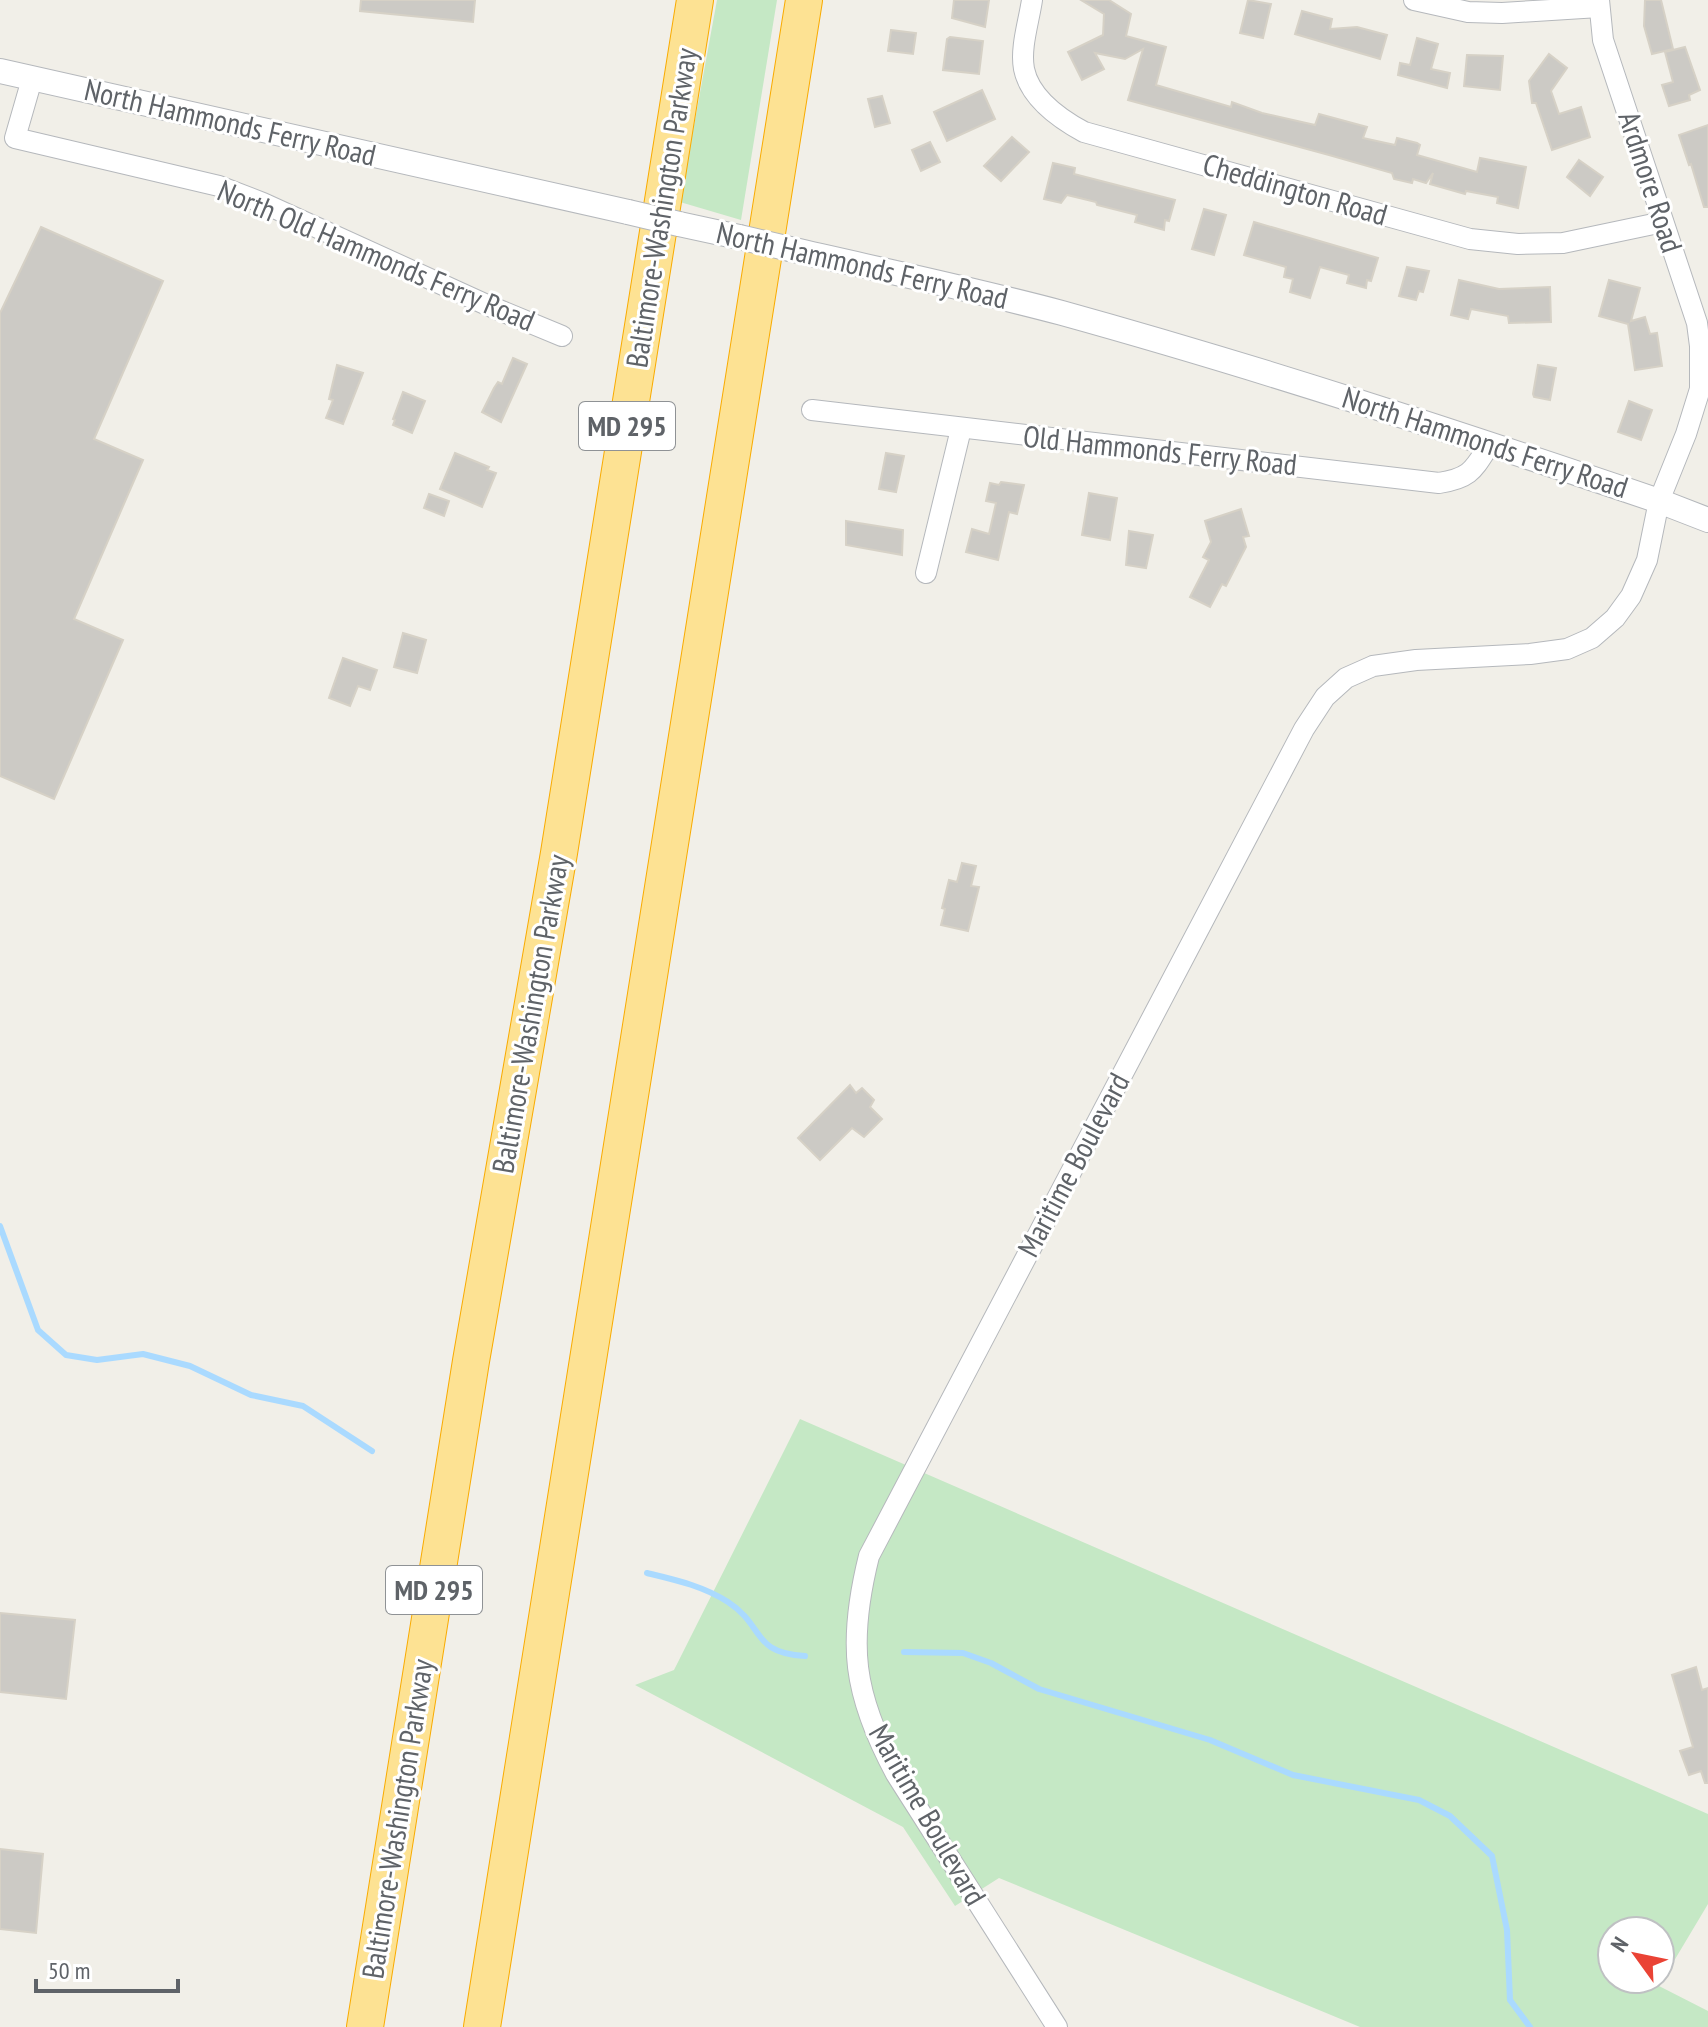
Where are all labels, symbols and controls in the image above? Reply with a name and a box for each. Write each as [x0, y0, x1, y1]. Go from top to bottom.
street label: Baltimore-Washington Parkway [616, 45, 705, 370]
street label: North Hammonds Ferry Road [81, 69, 380, 174]
street label: Ardmore Road [1610, 106, 1693, 257]
street label: Cheddington Road [1199, 144, 1392, 233]
street label: North Old Hammonds Ferry Road [212, 170, 541, 339]
street label: North Hammonds Ferry Road [713, 212, 1012, 317]
street label: North Hammonds Ferry Road [1338, 377, 1633, 506]
road number: MD 295 [579, 402, 675, 450]
street label: Old Hammonds Ferry Road [1021, 416, 1299, 483]
street label: Baltimore-Washington Parkway [482, 851, 577, 1176]
street label: Maritime Boulevard [1008, 1066, 1137, 1263]
road number: MD 295 [386, 1566, 482, 1614]
street label: Baltimore-Washington Parkway [352, 1656, 441, 1981]
street label: Maritime Boulevard [861, 1717, 996, 1912]
north arrow [1596, 1915, 1676, 1995]
text: N [1604, 1931, 1634, 1957]
scale bar [36, 1943, 178, 1993]
text: 50 m [48, 1955, 90, 1986]

